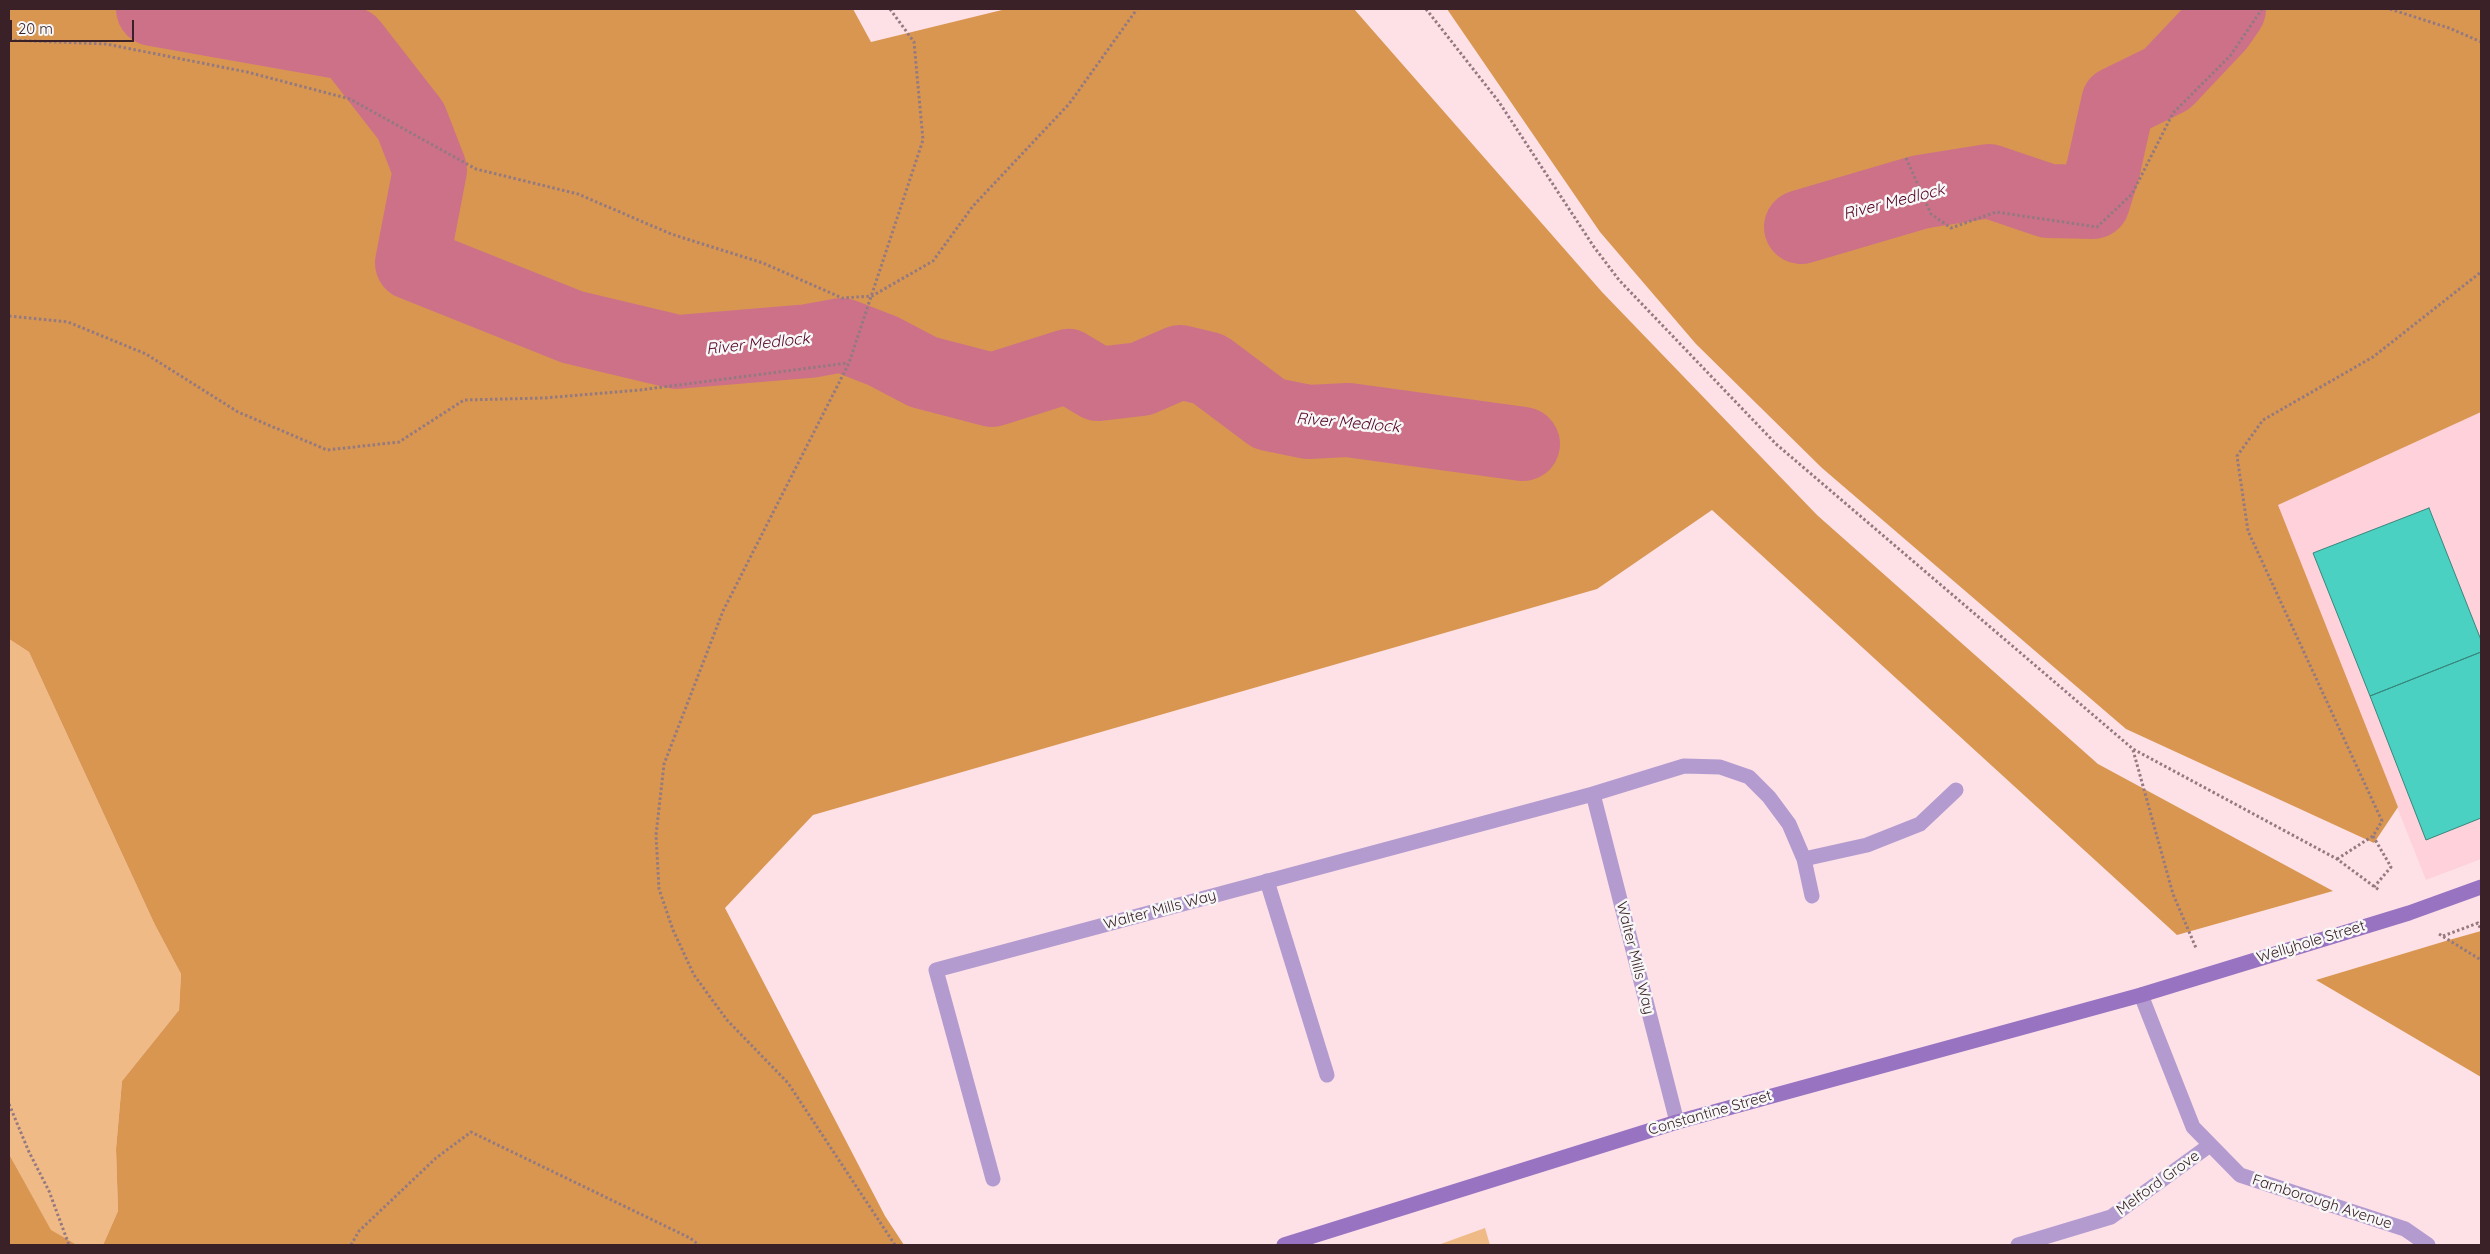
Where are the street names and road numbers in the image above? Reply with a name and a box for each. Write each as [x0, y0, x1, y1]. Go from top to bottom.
street label: Walter Mills Way [1102, 886, 1218, 934]
street label: Walter Mills Way [1612, 900, 1658, 1016]
street label: Wellyhole Street [2255, 917, 2367, 967]
street label: Constantine Street [1646, 1087, 1774, 1139]
street label: Melford Grove [2113, 1147, 2203, 1219]
street label: Farnborough Avenue [2250, 1171, 2394, 1233]

